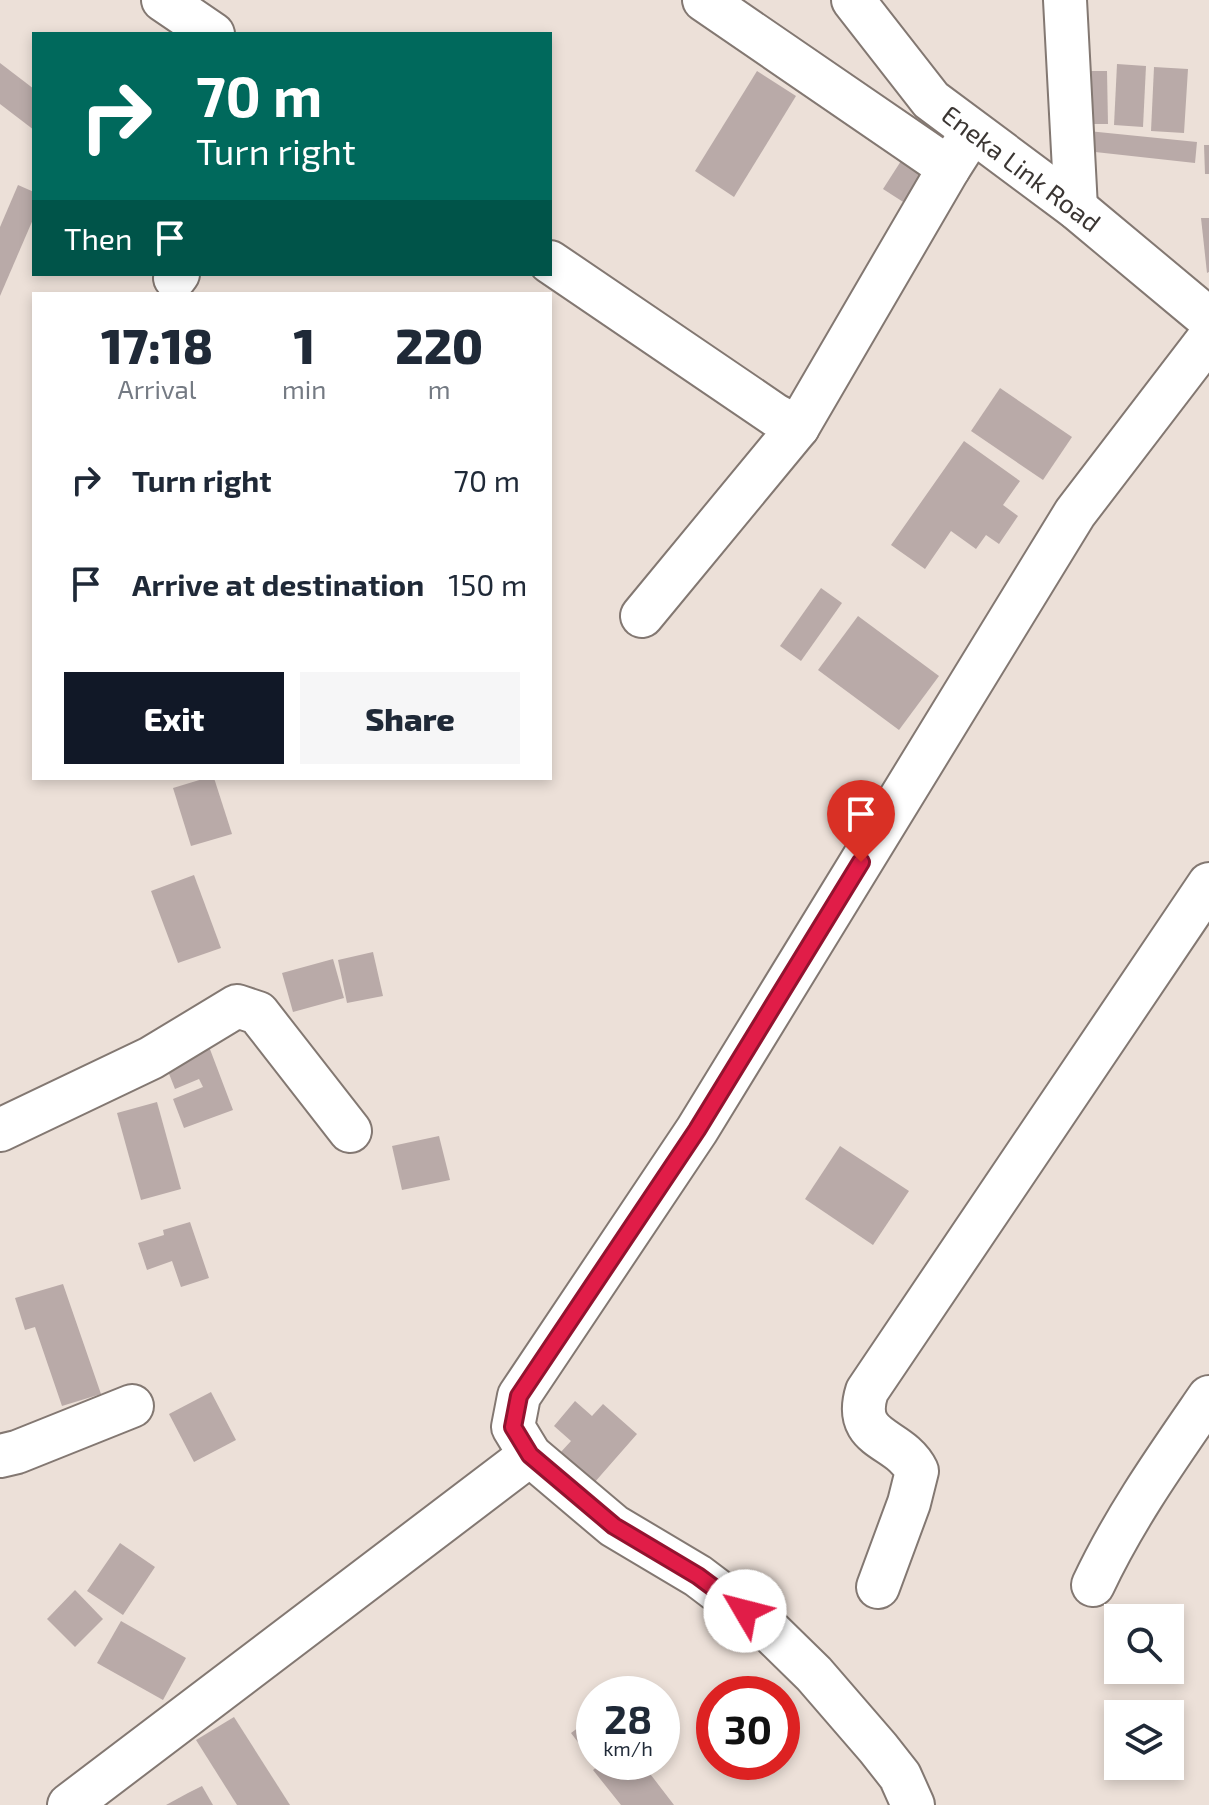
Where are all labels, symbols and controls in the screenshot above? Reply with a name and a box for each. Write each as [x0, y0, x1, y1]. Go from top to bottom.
text: 70 m [196, 61, 322, 128]
icon: right [64, 64, 168, 168]
street label: Eneka Link Road [936, 98, 1107, 238]
text: Turn right [196, 129, 356, 172]
icon: arrive [148, 216, 192, 260]
text: Then [64, 220, 132, 256]
text: 17:18 [101, 316, 213, 374]
text: 1 [293, 316, 315, 374]
text: 220 [395, 316, 483, 374]
text: Arrival [117, 373, 197, 404]
text: min [282, 373, 326, 404]
text: m [428, 373, 451, 404]
icon: right [64, 458, 108, 502]
text: Turn right [132, 462, 272, 498]
text: 70 m [454, 462, 520, 498]
icon: arrive [64, 562, 108, 606]
text: Arrive at destination [132, 566, 424, 602]
text: 150 m [448, 566, 527, 602]
button: Exit [64, 672, 284, 764]
button: Share [300, 672, 520, 764]
pin [827, 780, 895, 862]
icon: arrive [839, 792, 883, 836]
position arrow [703, 1569, 787, 1653]
map controls [1104, 1604, 1184, 1780]
button: search [1104, 1604, 1184, 1684]
speed limit sign: 30 [696, 1676, 800, 1780]
text: 28 [604, 1694, 652, 1742]
button: layers [1104, 1700, 1184, 1780]
text: km/h [603, 1736, 653, 1760]

